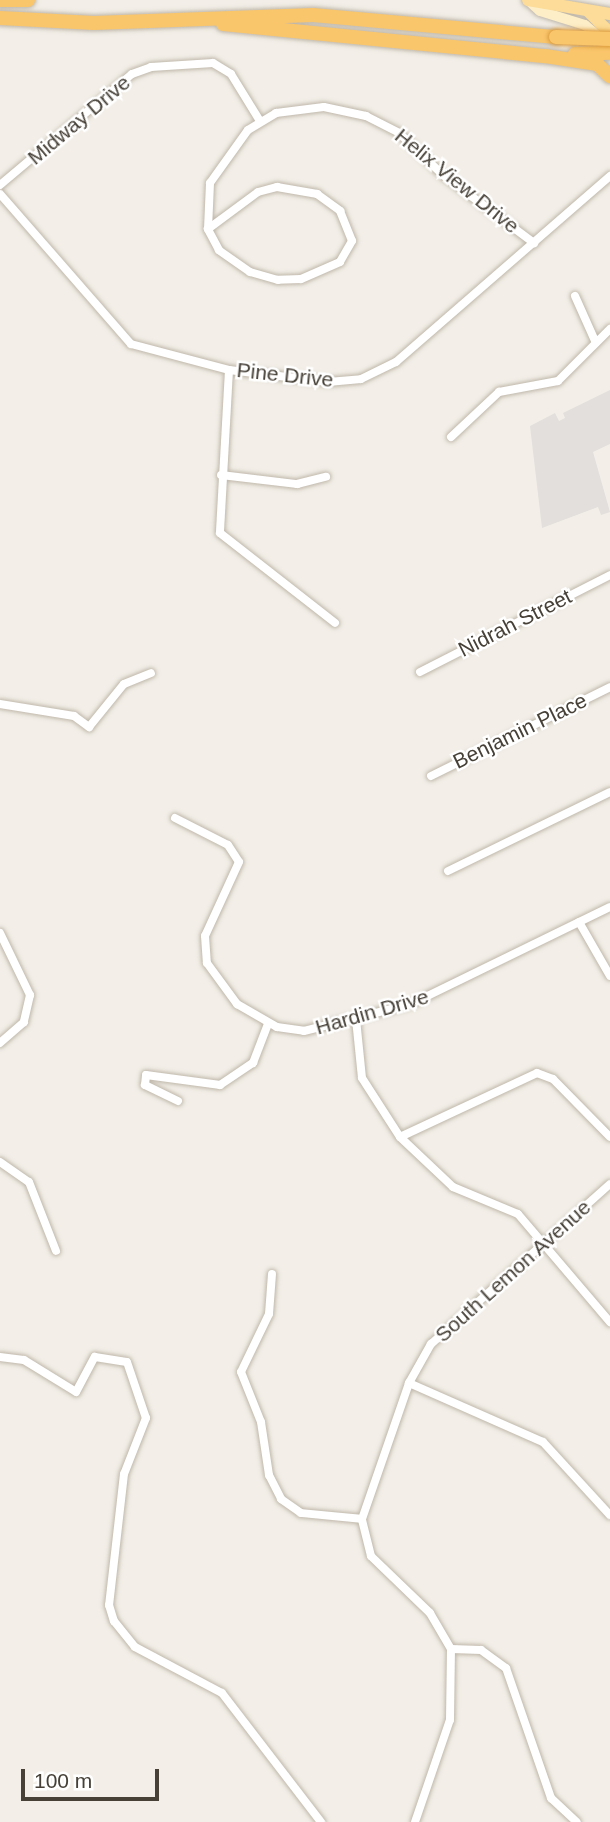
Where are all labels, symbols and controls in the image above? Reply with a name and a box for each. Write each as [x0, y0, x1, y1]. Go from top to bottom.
street label: Midway Drive [23, 70, 135, 170]
street label: Helix View Drive [390, 123, 524, 239]
street label: Pine Drive [236, 357, 334, 393]
street label: Nidrah Street [454, 584, 576, 662]
street label: Benjamin Place [449, 688, 591, 774]
street label: Hardin Drive [312, 984, 432, 1040]
street label: South Lemon Avenue [430, 1194, 596, 1348]
scale bar [24, 1756, 163, 1800]
text: 100 m [34, 1769, 92, 1792]

